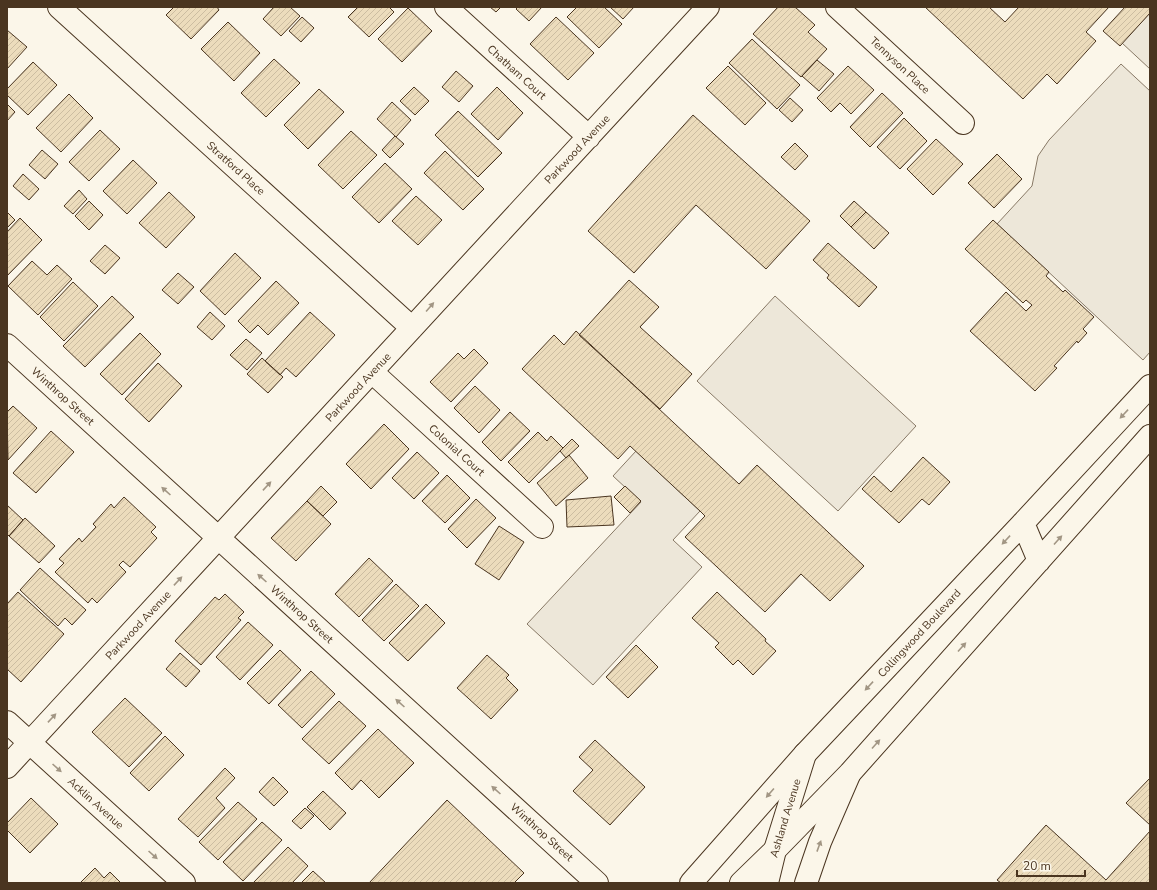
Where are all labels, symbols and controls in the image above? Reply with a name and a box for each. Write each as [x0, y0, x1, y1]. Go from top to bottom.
street label: Tennyson Place [866, 34, 933, 97]
street label: Chatham Court [484, 42, 550, 103]
street label: Parkwood Avenue [541, 111, 614, 187]
street label: Stratford Place [203, 138, 268, 199]
one-way arrow [426, 302, 435, 313]
street label: Parkwood Avenue [322, 349, 395, 425]
street label: Winthrop Street [28, 364, 98, 429]
one-way arrow [1119, 409, 1128, 419]
street label: Colonial Court [425, 421, 488, 480]
one-way arrow [262, 480, 271, 491]
one-way arrow [161, 486, 171, 495]
one-way arrow [1002, 535, 1011, 545]
one-way arrow [1053, 535, 1062, 544]
one-way arrow [257, 574, 267, 583]
one-way arrow [173, 576, 183, 586]
street label: Winthrop Street [267, 582, 337, 647]
street label: Collingwood Boulevard [874, 586, 964, 681]
street label: Parkwood Avenue [102, 587, 175, 663]
one-way arrow [958, 642, 967, 652]
one-way arrow [864, 681, 874, 691]
one-way arrow [395, 698, 405, 708]
one-way arrow [47, 713, 57, 723]
one-way arrow [871, 739, 880, 749]
one-way arrow [51, 763, 62, 772]
street label: Acklin Avenue [64, 774, 127, 833]
street label: Ashland Avenue [766, 777, 805, 859]
one-way arrow [491, 786, 501, 795]
one-way arrow [766, 789, 775, 798]
street label: Winthrop Street [507, 800, 577, 865]
one-way arrow [816, 840, 822, 852]
one-way arrow [148, 850, 158, 859]
scale bar [1017, 852, 1085, 878]
text: 20 m [1023, 858, 1051, 874]

